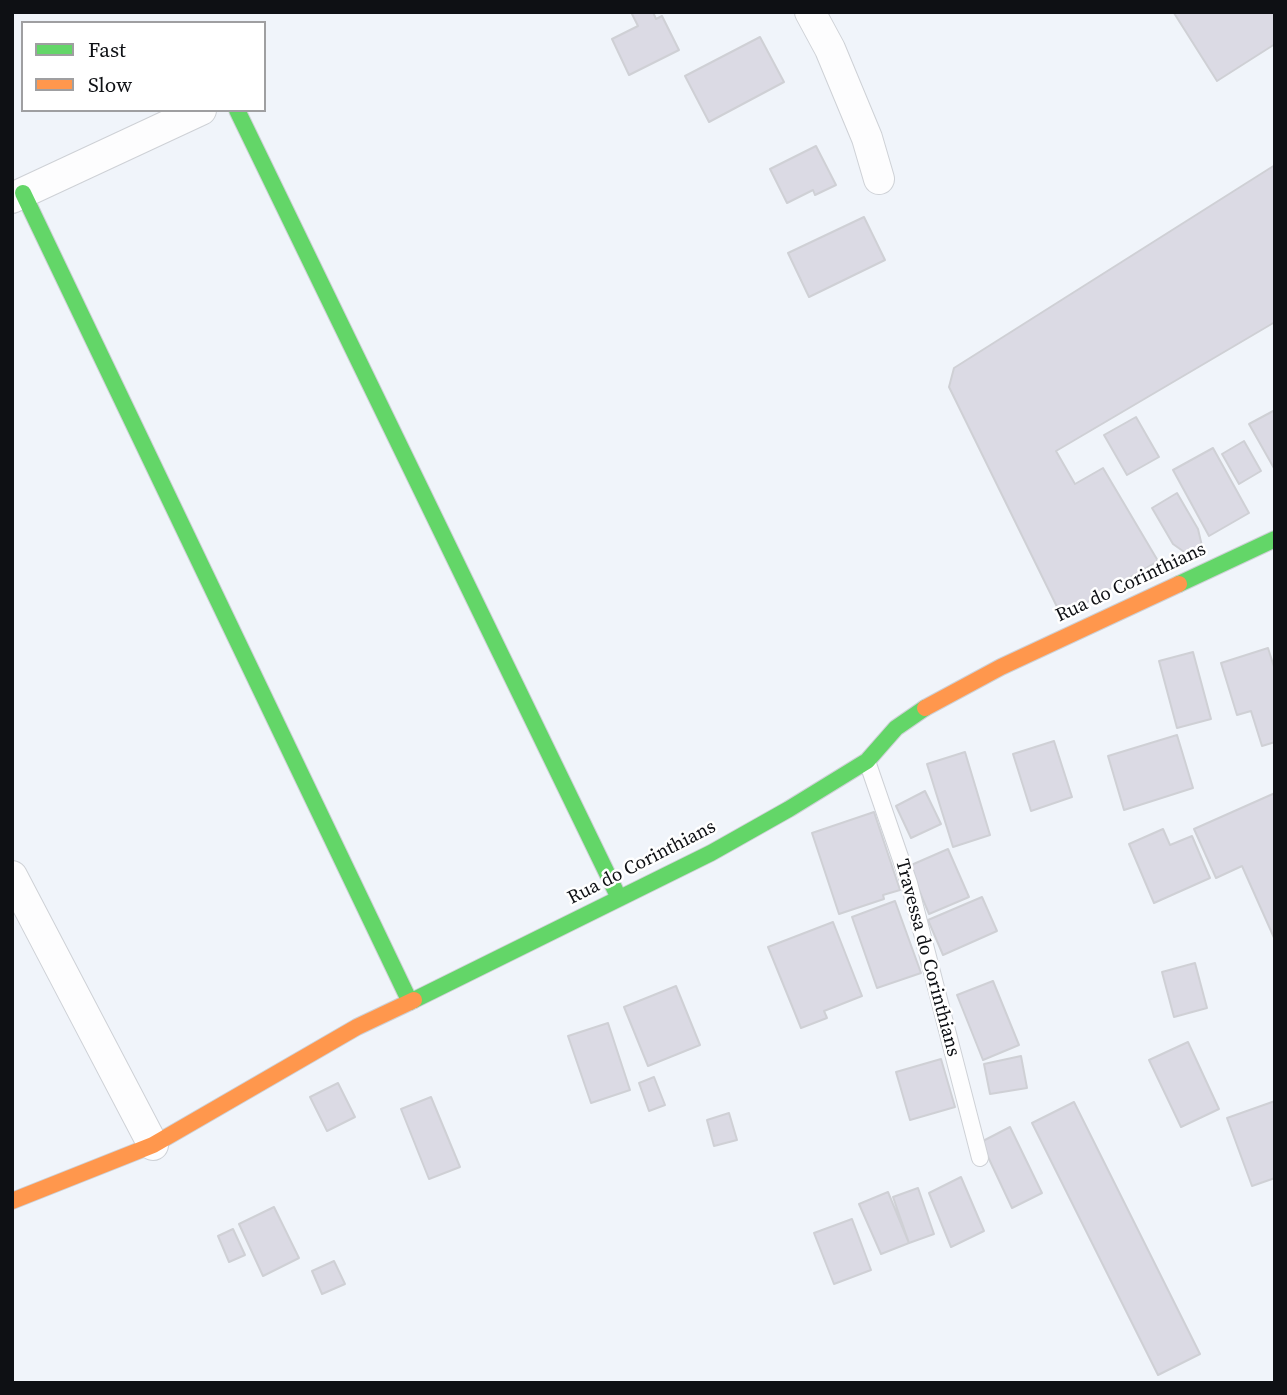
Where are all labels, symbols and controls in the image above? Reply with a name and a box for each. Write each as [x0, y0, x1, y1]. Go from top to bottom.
legend [21, 21, 266, 112]
text: Fast [88, 35, 126, 64]
text: Slow [88, 70, 132, 99]
street label: Rua do Corinthians [1052, 538, 1210, 628]
street label: Rua do Corinthians [564, 816, 720, 910]
street label: Travessa do Corinthians [890, 857, 964, 1059]

